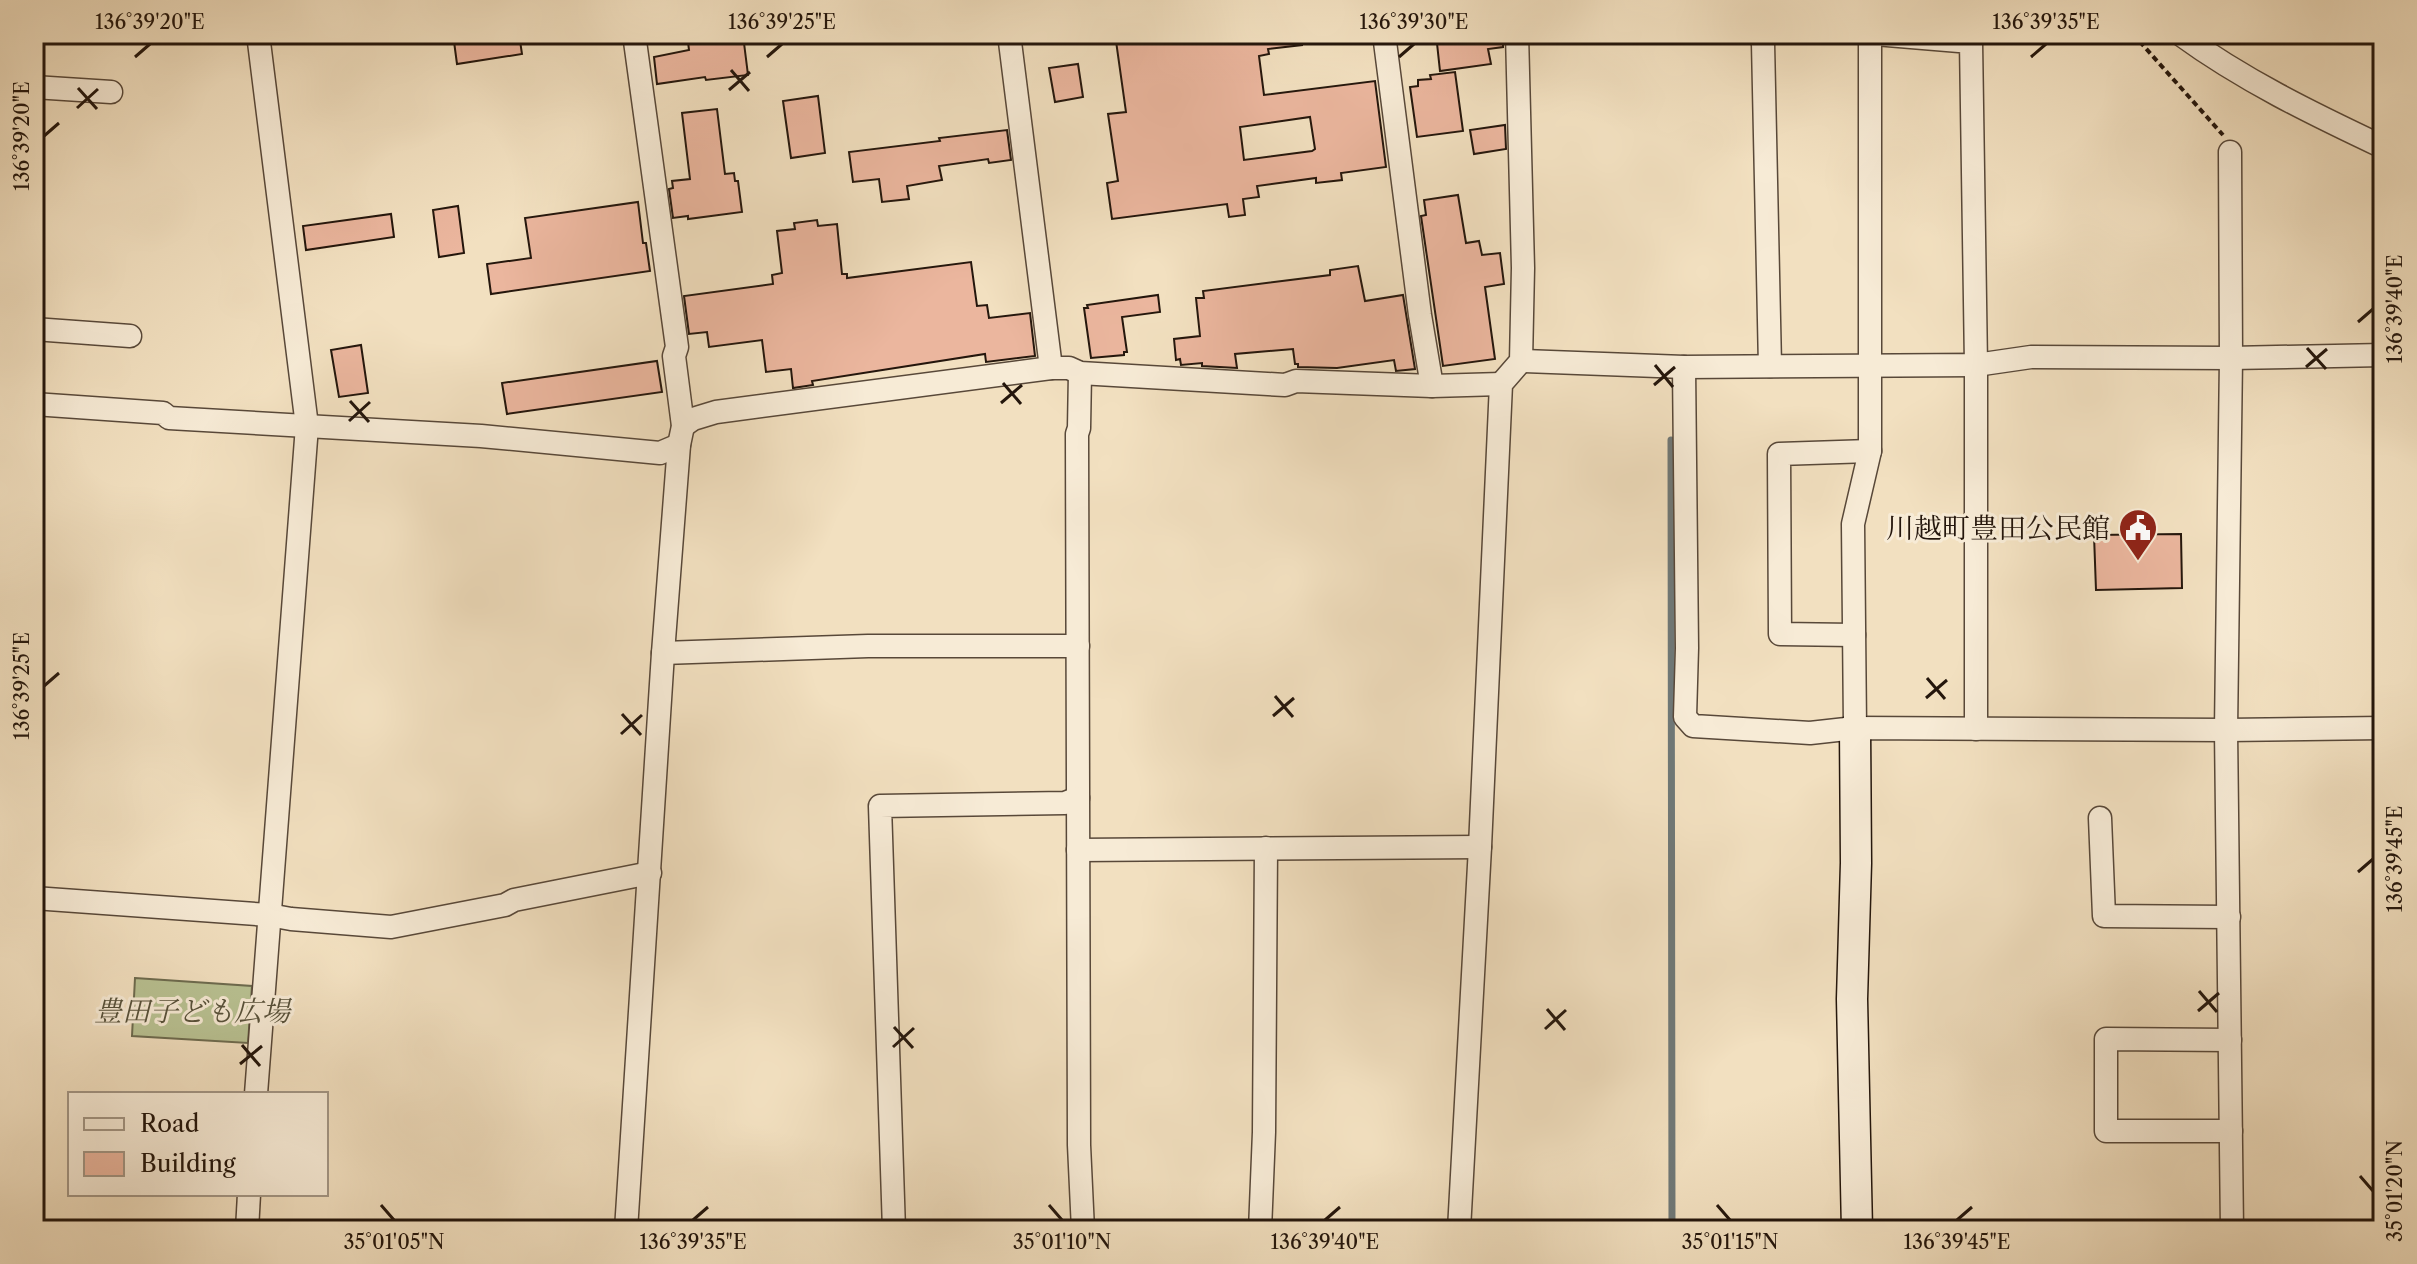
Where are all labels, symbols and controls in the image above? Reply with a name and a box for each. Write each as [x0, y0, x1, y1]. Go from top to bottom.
text: 136°39'20"E [95, 10, 205, 34]
text: 136°39'25"E [728, 10, 836, 34]
text: 136°39'30"E [1359, 10, 1469, 34]
text: 136°39'35"E [1992, 10, 2100, 34]
text: 136°39'20"E [10, 81, 34, 191]
text: 136°39'40"E [2383, 255, 2407, 363]
public building icon: 川越町豊田公民館 [2117, 507, 2159, 562]
place label: 川越町豊田公民館 [1886, 511, 2110, 545]
text: 136°39'25"E [10, 632, 34, 740]
text: 136°39'45"E [2383, 805, 2407, 913]
park label: 豊田子ども広場 [94, 994, 293, 1028]
legend [68, 1092, 328, 1196]
text: Road [140, 1109, 200, 1138]
text: 35°01'20"N [2383, 1140, 2407, 1242]
text: Building [140, 1149, 236, 1178]
text: 35°01'05"N [343, 1230, 445, 1254]
text: 136°39'35"E [639, 1230, 747, 1254]
text: 35°01'10"N [1013, 1230, 1111, 1254]
text: 136°39'40"E [1271, 1230, 1379, 1254]
text: 35°01'15"N [1682, 1230, 1778, 1254]
text: 136°39'45"E [1903, 1230, 2011, 1254]

